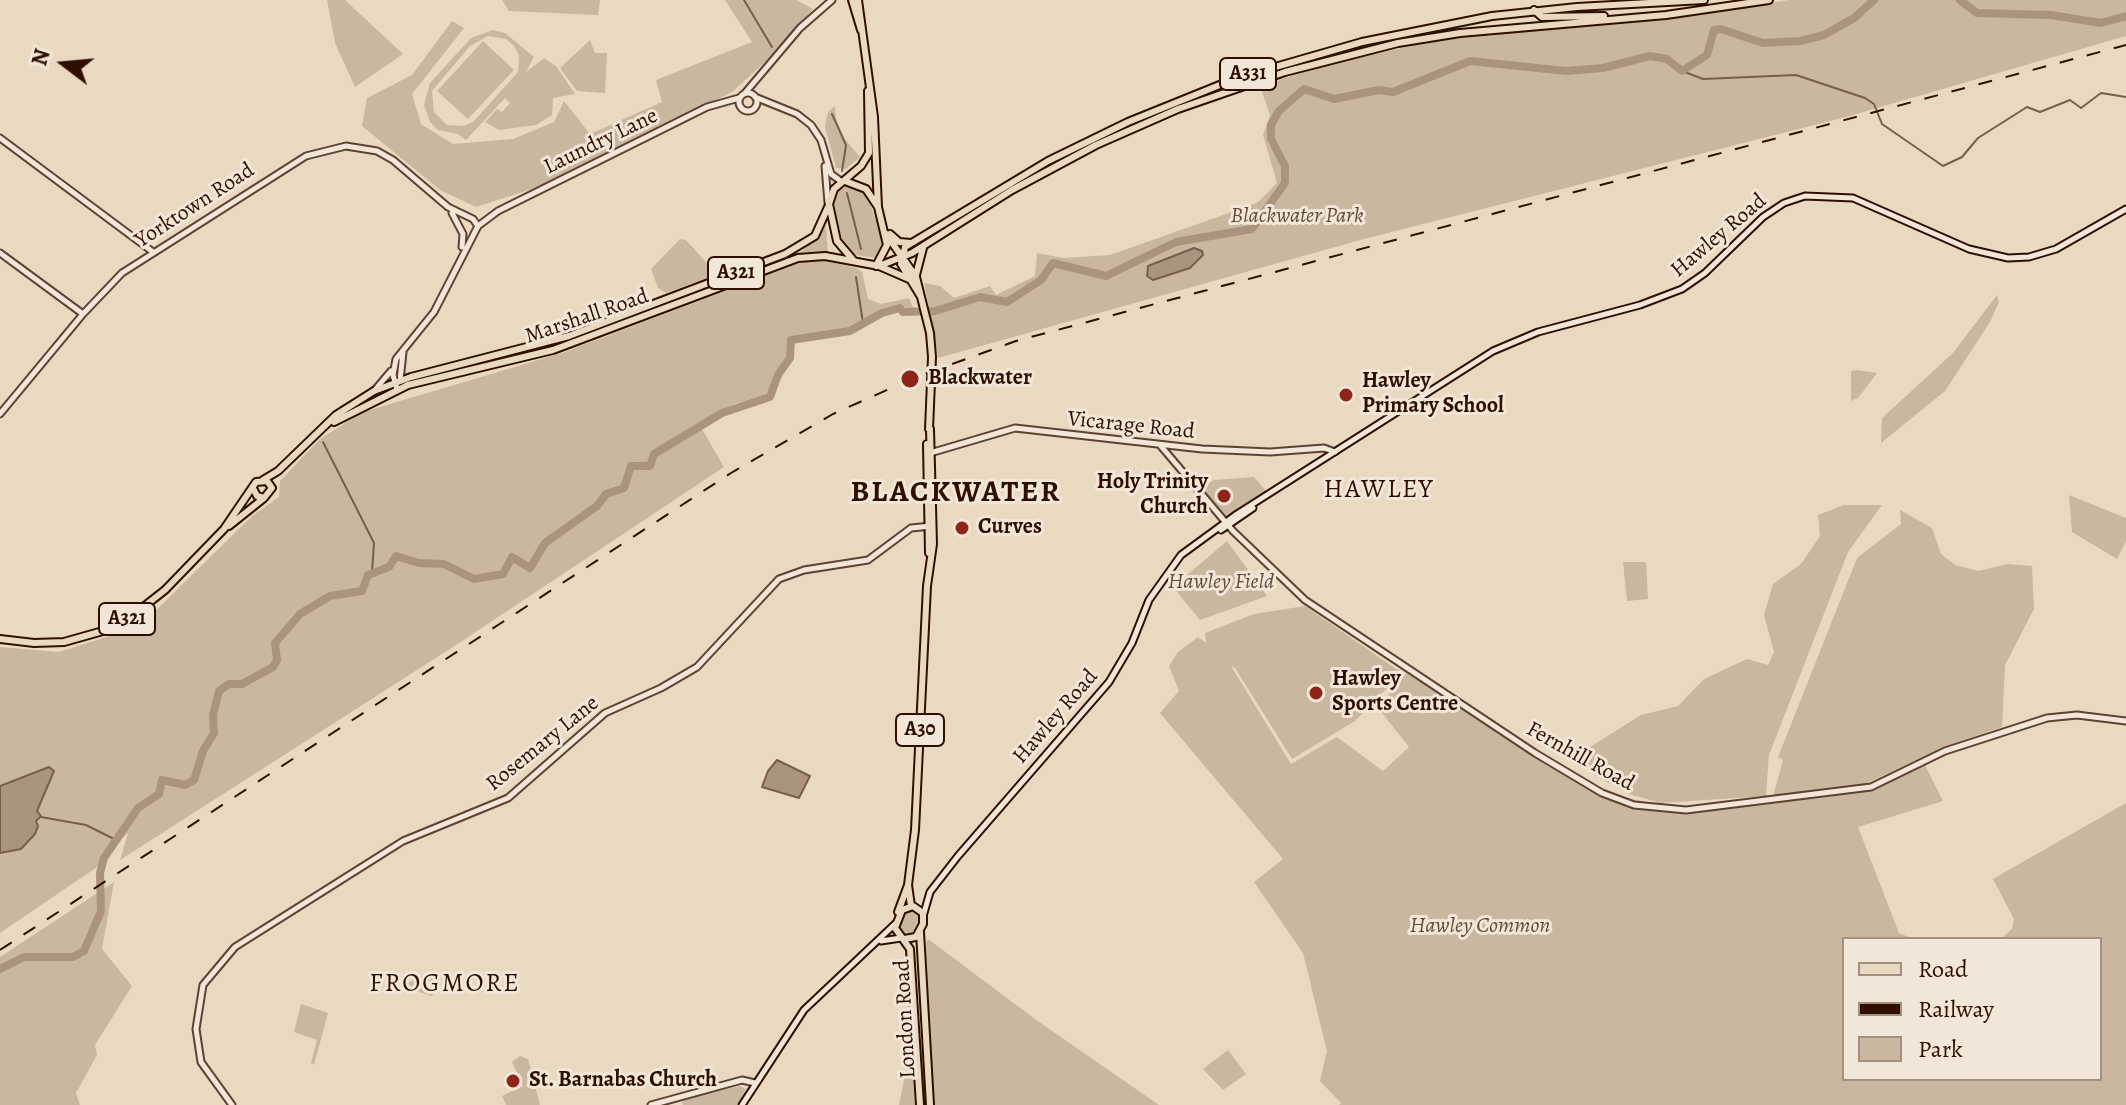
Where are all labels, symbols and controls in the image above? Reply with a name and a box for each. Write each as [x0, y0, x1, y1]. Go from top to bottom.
north arrow [24, 24, 104, 104]
text: N [24, 46, 58, 69]
road number: A331 [1220, 58, 1276, 90]
street label: Laundry Lane [540, 103, 662, 181]
street label: Yorktown Road [130, 158, 260, 254]
street label: Hawley Road [1666, 188, 1772, 284]
park label: Blackwater Park [1231, 204, 1363, 230]
road number: A321 [708, 257, 764, 289]
street label: Marshall Road [522, 284, 652, 350]
place label: Blackwater [928, 366, 1032, 392]
marker: Blackwater [899, 368, 921, 390]
place label: Hawley Primary School [1362, 369, 1504, 420]
marker: Hawley Primary School [1337, 386, 1355, 404]
street label: Vicarage Road [1066, 406, 1196, 446]
place label: Holy Trinity Church [1097, 470, 1208, 522]
district label: HAWLEY [1324, 475, 1434, 507]
district label: BLACKWATER [851, 476, 1061, 512]
marker: Holy Trinity Church [1215, 487, 1233, 505]
place label: Curves [978, 515, 1042, 541]
marker: Curves [953, 519, 971, 537]
park label: Hawley Field [1168, 570, 1274, 596]
road number: A321 [99, 603, 155, 635]
street label: Hawley Road [1008, 664, 1104, 770]
place label: Hawley Sports Centre [1332, 667, 1458, 718]
marker: Hawley Sports Centre [1307, 684, 1325, 702]
street label: Rosemary Lane [481, 691, 605, 797]
road number: A30 [896, 714, 944, 746]
street label: Fernhill Road [1521, 716, 1639, 798]
park label: Hawley Common [1410, 914, 1550, 940]
legend [1842, 937, 2102, 1081]
text: Road [1918, 953, 1968, 985]
street label: London Road [890, 959, 922, 1079]
district label: FROGMORE [369, 969, 521, 1001]
text: Railway [1918, 993, 1994, 1025]
text: Park [1918, 1033, 1963, 1065]
place label: St. Barnabas Church [529, 1068, 717, 1094]
marker: St. Barnabas Church [504, 1072, 522, 1090]

